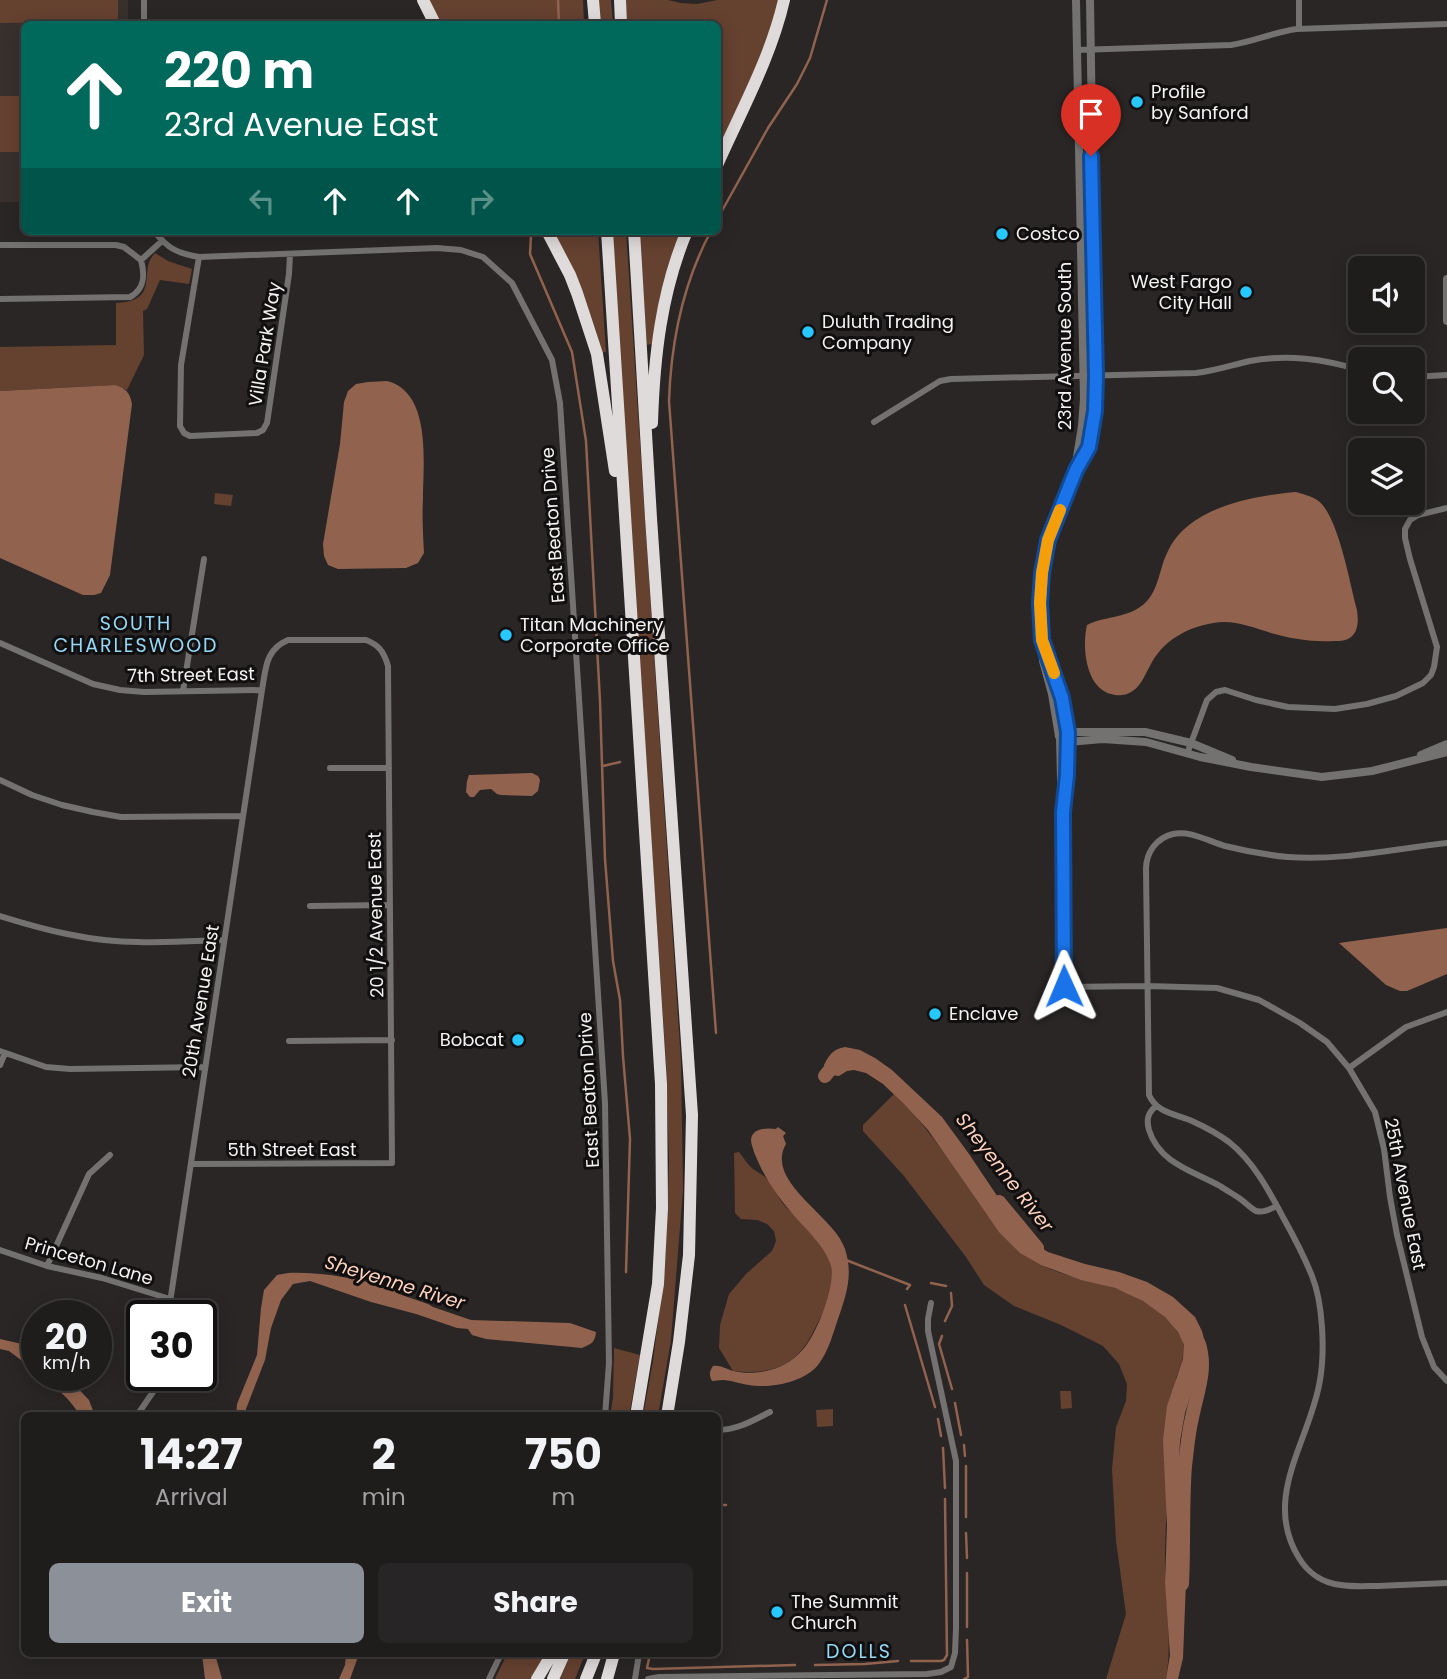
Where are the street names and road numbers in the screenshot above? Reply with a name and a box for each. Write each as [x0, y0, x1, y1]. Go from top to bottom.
street label: 23rd Avenue South [1052, 262, 1077, 430]
street label: Villa Park Way [242, 280, 287, 408]
street label: East Beaton Drive [535, 446, 570, 604]
street label: 7th Street East [127, 661, 255, 688]
street label: 20 1/2 Avenue East [362, 832, 389, 998]
street label: 20th Avenue East [176, 923, 225, 1079]
street label: East Beaton Drive [572, 1011, 605, 1169]
street label: 25th Avenue East [1379, 1116, 1432, 1272]
street label: 5th Street East [227, 1137, 357, 1162]
street label: Princeton Lane [22, 1230, 156, 1291]

